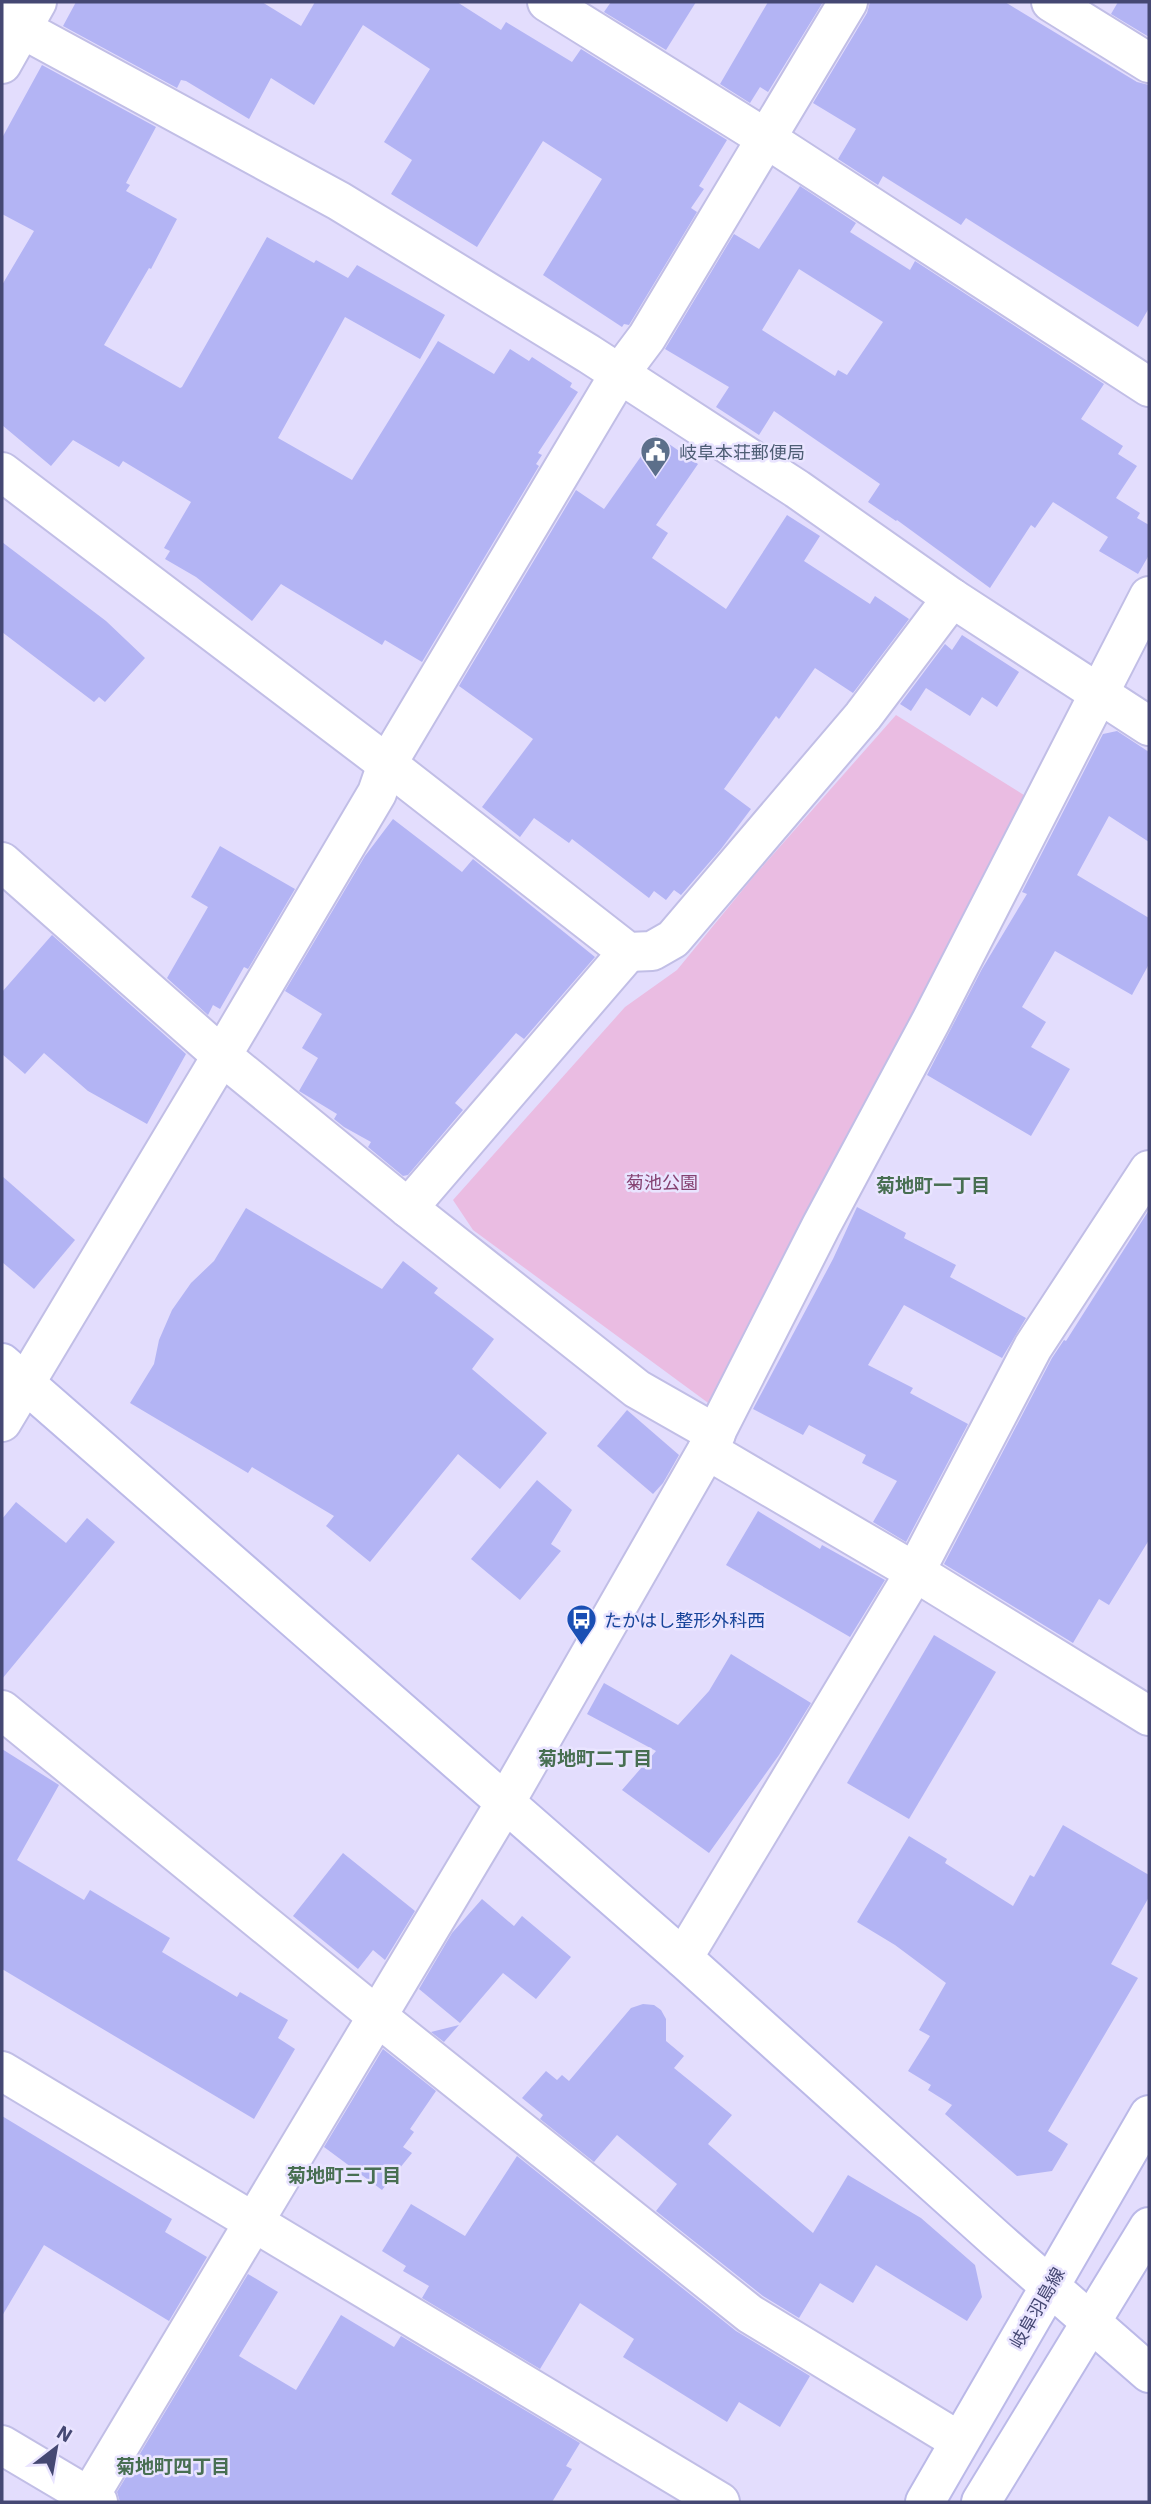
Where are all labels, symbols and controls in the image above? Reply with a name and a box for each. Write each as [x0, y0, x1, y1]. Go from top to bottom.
public building icon: 岐阜本荘郵便局 [639, 435, 673, 479]
place label: 岐阜本荘郵便局 [679, 441, 805, 464]
park label: 菊池公園 [626, 1171, 698, 1194]
district label: 菊地町一丁目 [876, 1173, 990, 1197]
bus stop icon: たかはし整形外科西 [564, 1603, 598, 1647]
place label: たかはし整形外科西 [604, 1609, 765, 1632]
district label: 菊地町二丁目 [538, 1746, 652, 1770]
district label: 菊地町三丁目 [287, 2163, 401, 2187]
street label: 岐阜羽島線 [1005, 2263, 1069, 2353]
north arrow [21, 2413, 91, 2483]
text: N [53, 2420, 77, 2447]
district label: 菊地町四丁目 [116, 2454, 230, 2478]

